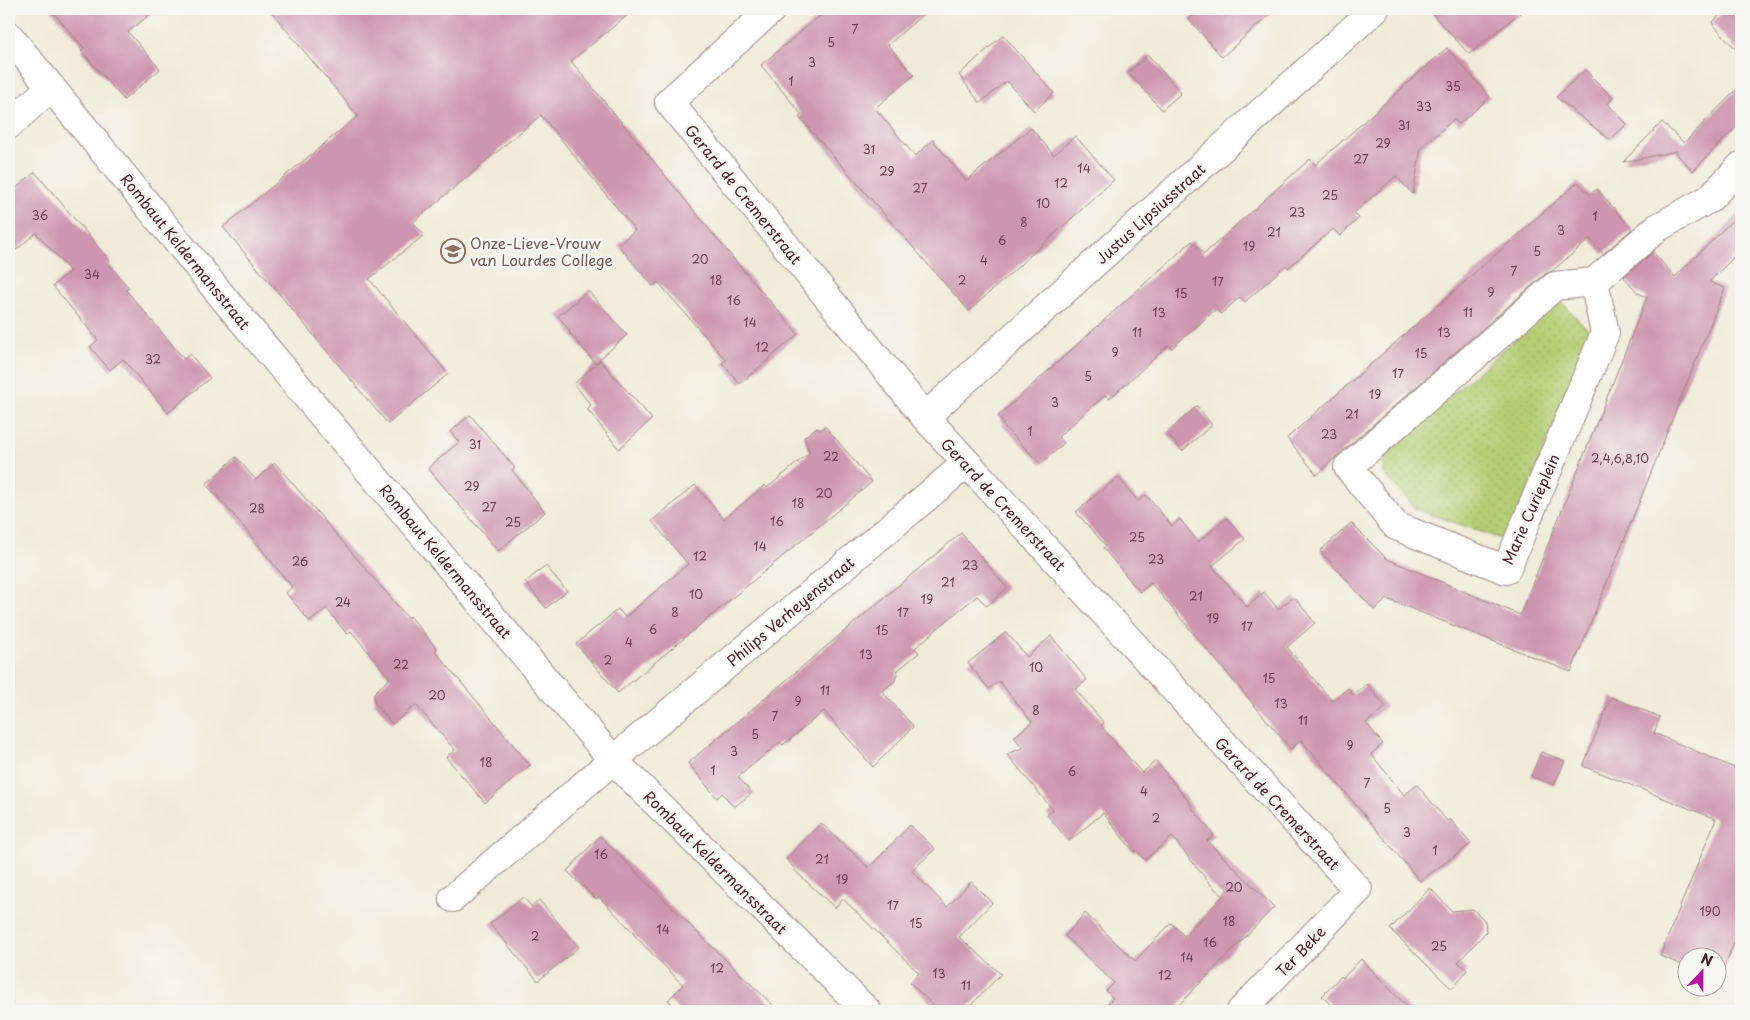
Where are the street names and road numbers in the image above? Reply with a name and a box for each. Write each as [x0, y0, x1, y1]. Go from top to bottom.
street label: Gerard de Cremerstraat [680, 119, 808, 269]
street label: Justus Lipsiusstraat [1090, 157, 1210, 269]
street label: Rombaut Keldermansstraat [116, 168, 256, 334]
street label: Gerard de Cremerstraat [936, 432, 1072, 576]
street label: Marie Curieplein [1495, 450, 1565, 568]
street label: Rombaut Keldermansstraat [374, 479, 518, 643]
street label: Philips Verheyenstraat [721, 551, 859, 671]
street label: Gerard de Cremerstraat [1210, 731, 1346, 875]
street label: Rombaut Keldermansstraat [639, 785, 793, 939]
street label: Ter Beke [1270, 920, 1330, 982]

